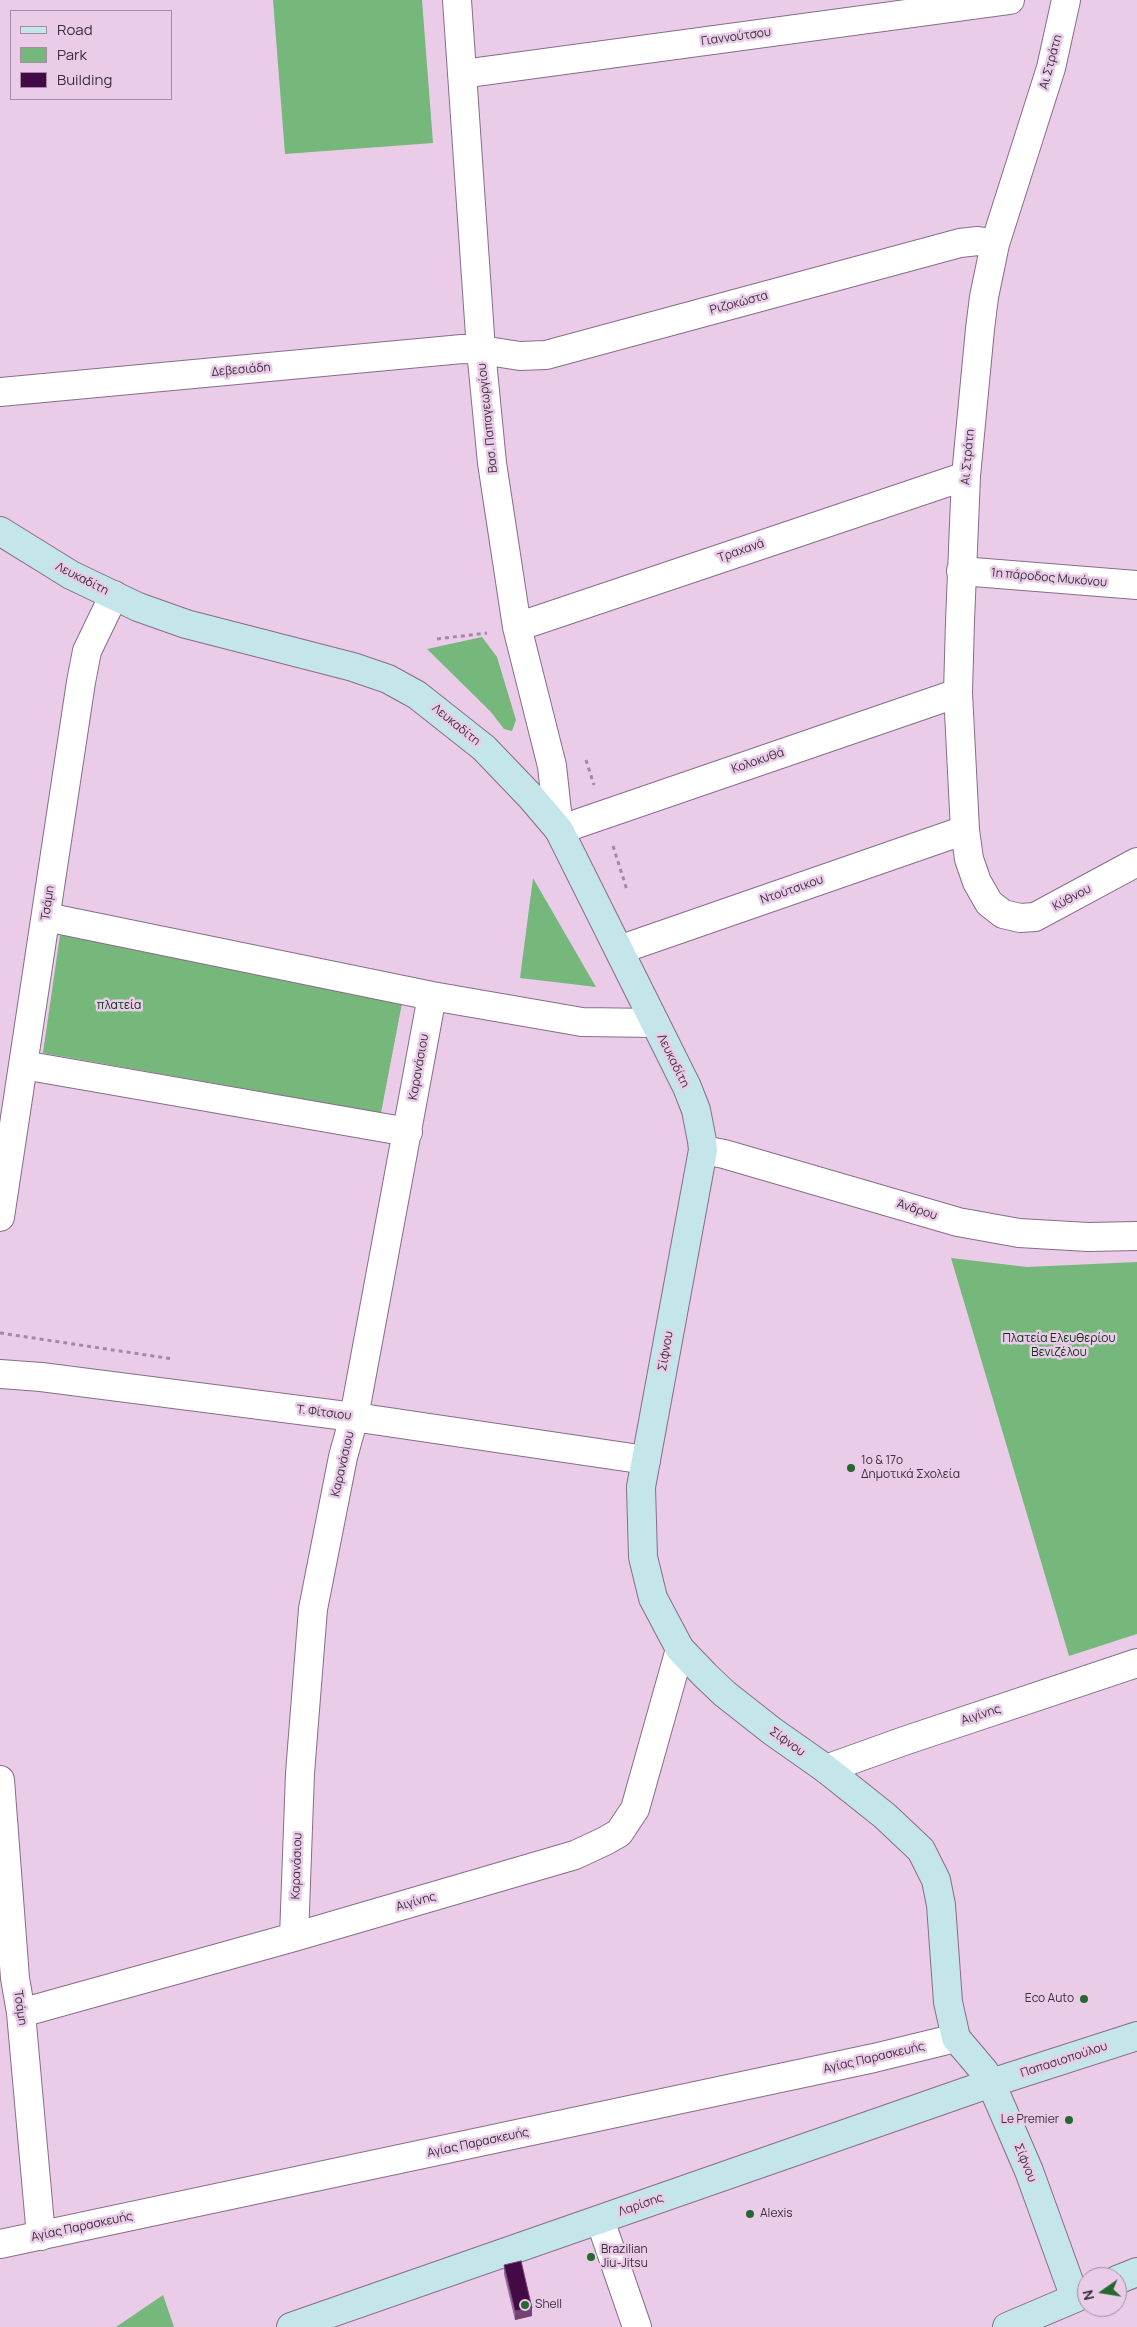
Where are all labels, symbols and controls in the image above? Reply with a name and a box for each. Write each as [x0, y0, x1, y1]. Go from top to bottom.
legend [10, 10, 172, 100]
text: Road [57, 19, 93, 40]
street label: Γιαννούτσου [700, 25, 772, 49]
street label: Αι Στράτη [1037, 33, 1065, 91]
text: Park [57, 44, 87, 65]
text: Building [57, 69, 112, 90]
street label: Ριζοκώστα [708, 288, 770, 318]
street label: Δεβεσιάδη [211, 360, 271, 380]
street label: Βασ. Παπαγεωργίου [475, 362, 501, 474]
street label: Αι Στράτη [958, 428, 978, 486]
street label: Τραχανά [716, 536, 766, 566]
street label: Λευκαδίτη [53, 560, 111, 598]
street label: 1η πάροδος Μυκόνου [990, 566, 1108, 590]
street label: Λευκαδίτη [429, 701, 483, 749]
street label: Κολοκυθά [730, 745, 786, 777]
street label: Ντούτσικου [759, 872, 825, 908]
street label: Κύθνου [1050, 882, 1094, 914]
street label: Τσάμη [38, 885, 58, 921]
park label: πλατεία [97, 999, 141, 1013]
street label: Λευκαδίτη [654, 1032, 692, 1090]
street label: Καρανάσιου [406, 1033, 432, 1101]
street label: Άνδρου [895, 1197, 939, 1223]
street label: Σίφνου [655, 1330, 677, 1372]
park label: Πλατεία Ελευθερίου Βενιζέλου [1003, 1332, 1115, 1360]
street label: Τ. Φίτσιου [296, 1403, 352, 1423]
street label: Καρανάσιου [328, 1430, 358, 1498]
place label: 1ο & 17ο Δημοτικά Σχολεία [861, 1454, 960, 1482]
marker: 1ο & 17ο Δημοτικά Σχολεία [845, 1462, 857, 1474]
street label: Αιγίνης [959, 1702, 1003, 1728]
street label: Σίφνου [767, 1724, 807, 1760]
street label: Καρανάσιου [289, 1832, 305, 1900]
street label: Αιγίνης [394, 1889, 438, 1915]
street label: Τσάμη [10, 1990, 30, 2026]
place label: Eco Auto [1025, 1992, 1074, 2006]
marker: Eco Auto [1078, 1993, 1090, 2005]
street label: Αγίας Παρασκευής [822, 2039, 926, 2077]
street label: Παπασιοπούλου [1019, 2039, 1109, 2081]
place label: Le Premier [1001, 2113, 1059, 2127]
marker: Le Premier [1063, 2114, 1075, 2126]
street label: Αγίας Παρασκευής [426, 2125, 530, 2161]
street label: Σίφνου [1011, 2142, 1039, 2184]
street label: Λαρίσης [617, 2191, 665, 2219]
place label: Alexis [760, 2207, 793, 2221]
marker: Alexis [744, 2208, 756, 2220]
street label: Αγίας Παρασκευής [30, 2209, 134, 2245]
place label: Brazilian Jiu-Jitsu [601, 2243, 648, 2271]
marker: Brazilian Jiu-Jitsu [585, 2251, 597, 2263]
north arrow [1077, 2267, 1127, 2317]
text: N [1077, 2288, 1098, 2302]
place label: Shell [535, 2298, 562, 2312]
marker: Shell [519, 2299, 531, 2311]

